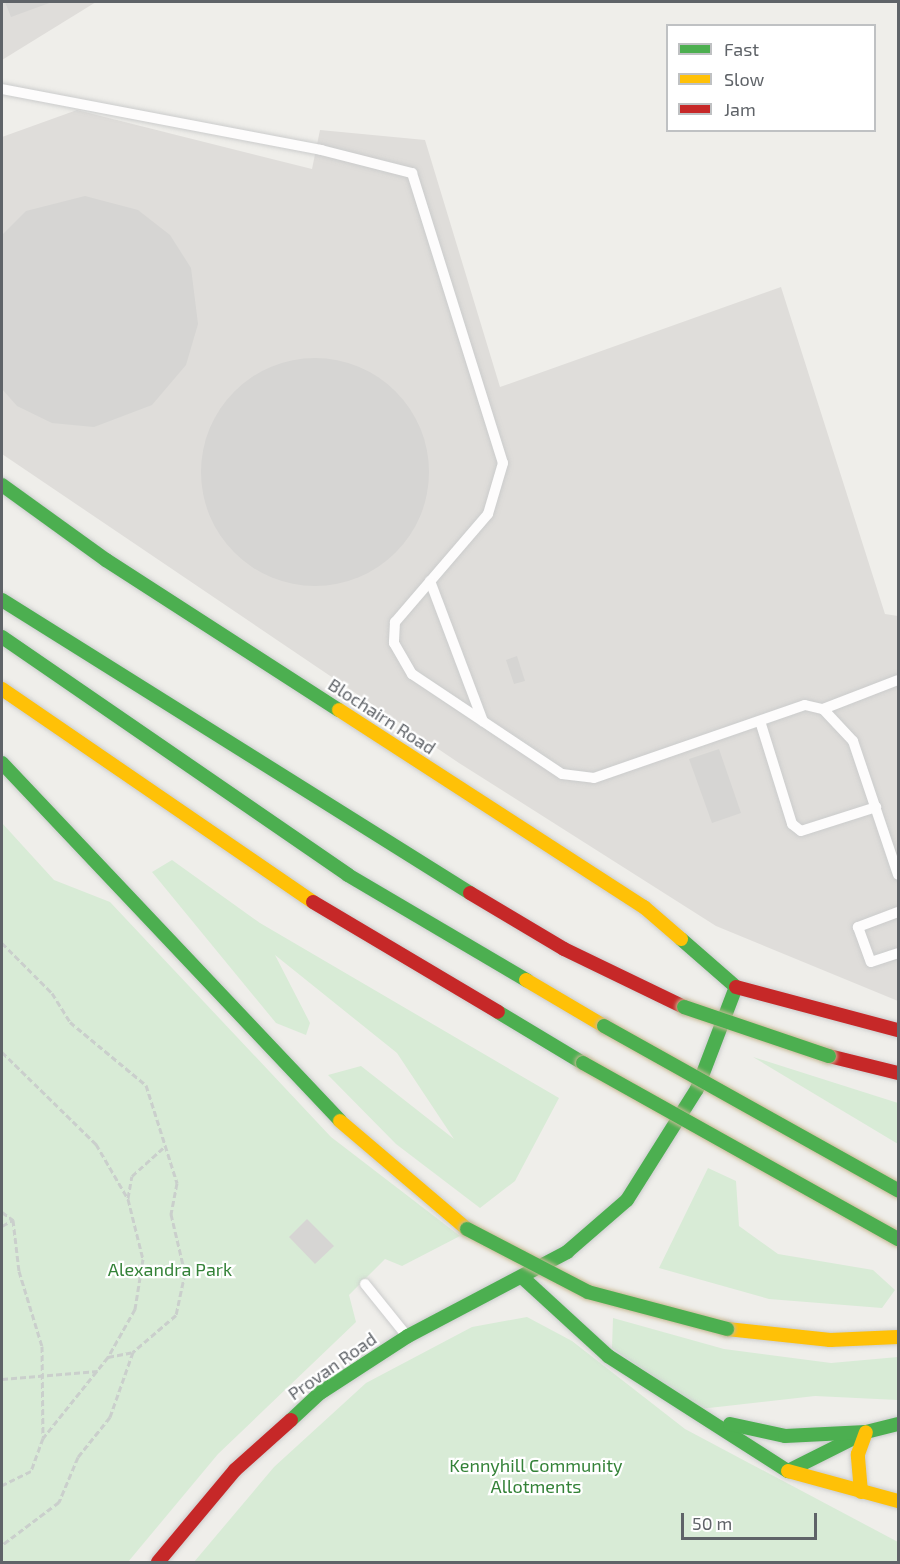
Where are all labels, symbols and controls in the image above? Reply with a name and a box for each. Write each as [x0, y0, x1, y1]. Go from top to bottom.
legend [666, 24, 876, 132]
text: Fast [724, 38, 759, 60]
text: Slow [724, 68, 764, 90]
text: Jam [724, 98, 756, 120]
street label: Blochairn Road [324, 673, 440, 759]
park label: Alexandra Park [108, 1258, 232, 1280]
street label: Provan Road [284, 1328, 380, 1404]
park label: Kennyhill Community Allotments [449, 1455, 623, 1498]
scale bar [684, 1501, 820, 1539]
text: 50 m [692, 1512, 732, 1534]

